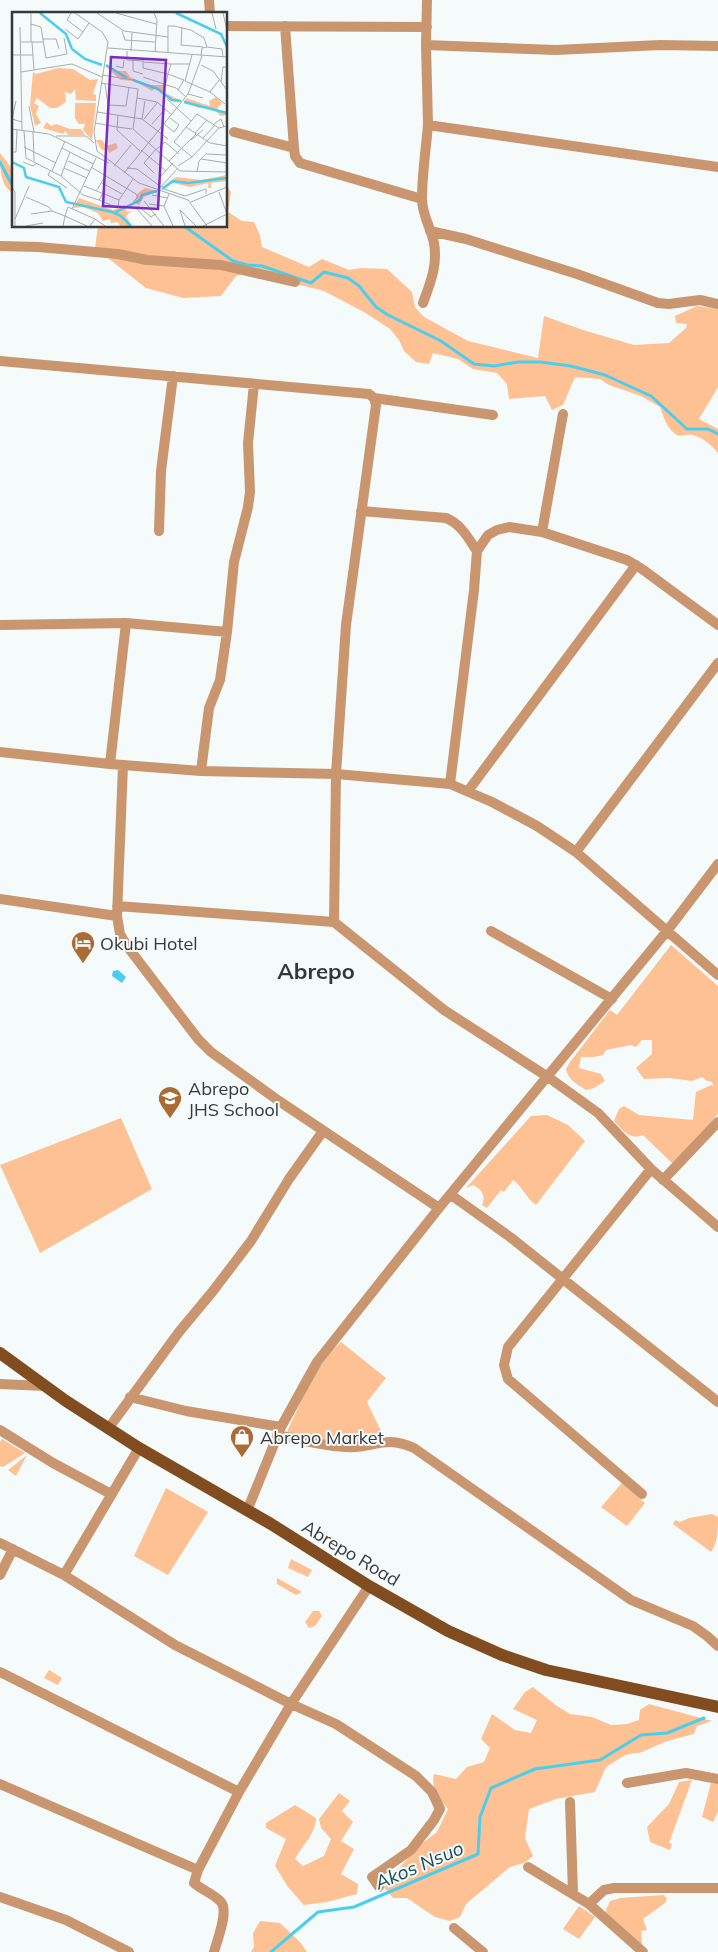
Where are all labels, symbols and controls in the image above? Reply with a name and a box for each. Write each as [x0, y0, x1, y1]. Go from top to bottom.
inset map [12, 12, 228, 228]
hotel icon: Okubi Hotel [70, 930, 96, 964]
place label: Okubi Hotel [100, 932, 198, 955]
district label: Abrepo [277, 957, 355, 985]
place label: Abrepo JHS School [188, 1077, 279, 1121]
school or university icon: Abrepo JHS School [157, 1085, 183, 1119]
shop icon: Abrepo Market [229, 1424, 255, 1458]
place label: Abrepo Market [260, 1426, 384, 1449]
street label: Abrepo Road [298, 1515, 404, 1591]
water label: Akos Nsuo [370, 1835, 467, 1895]

